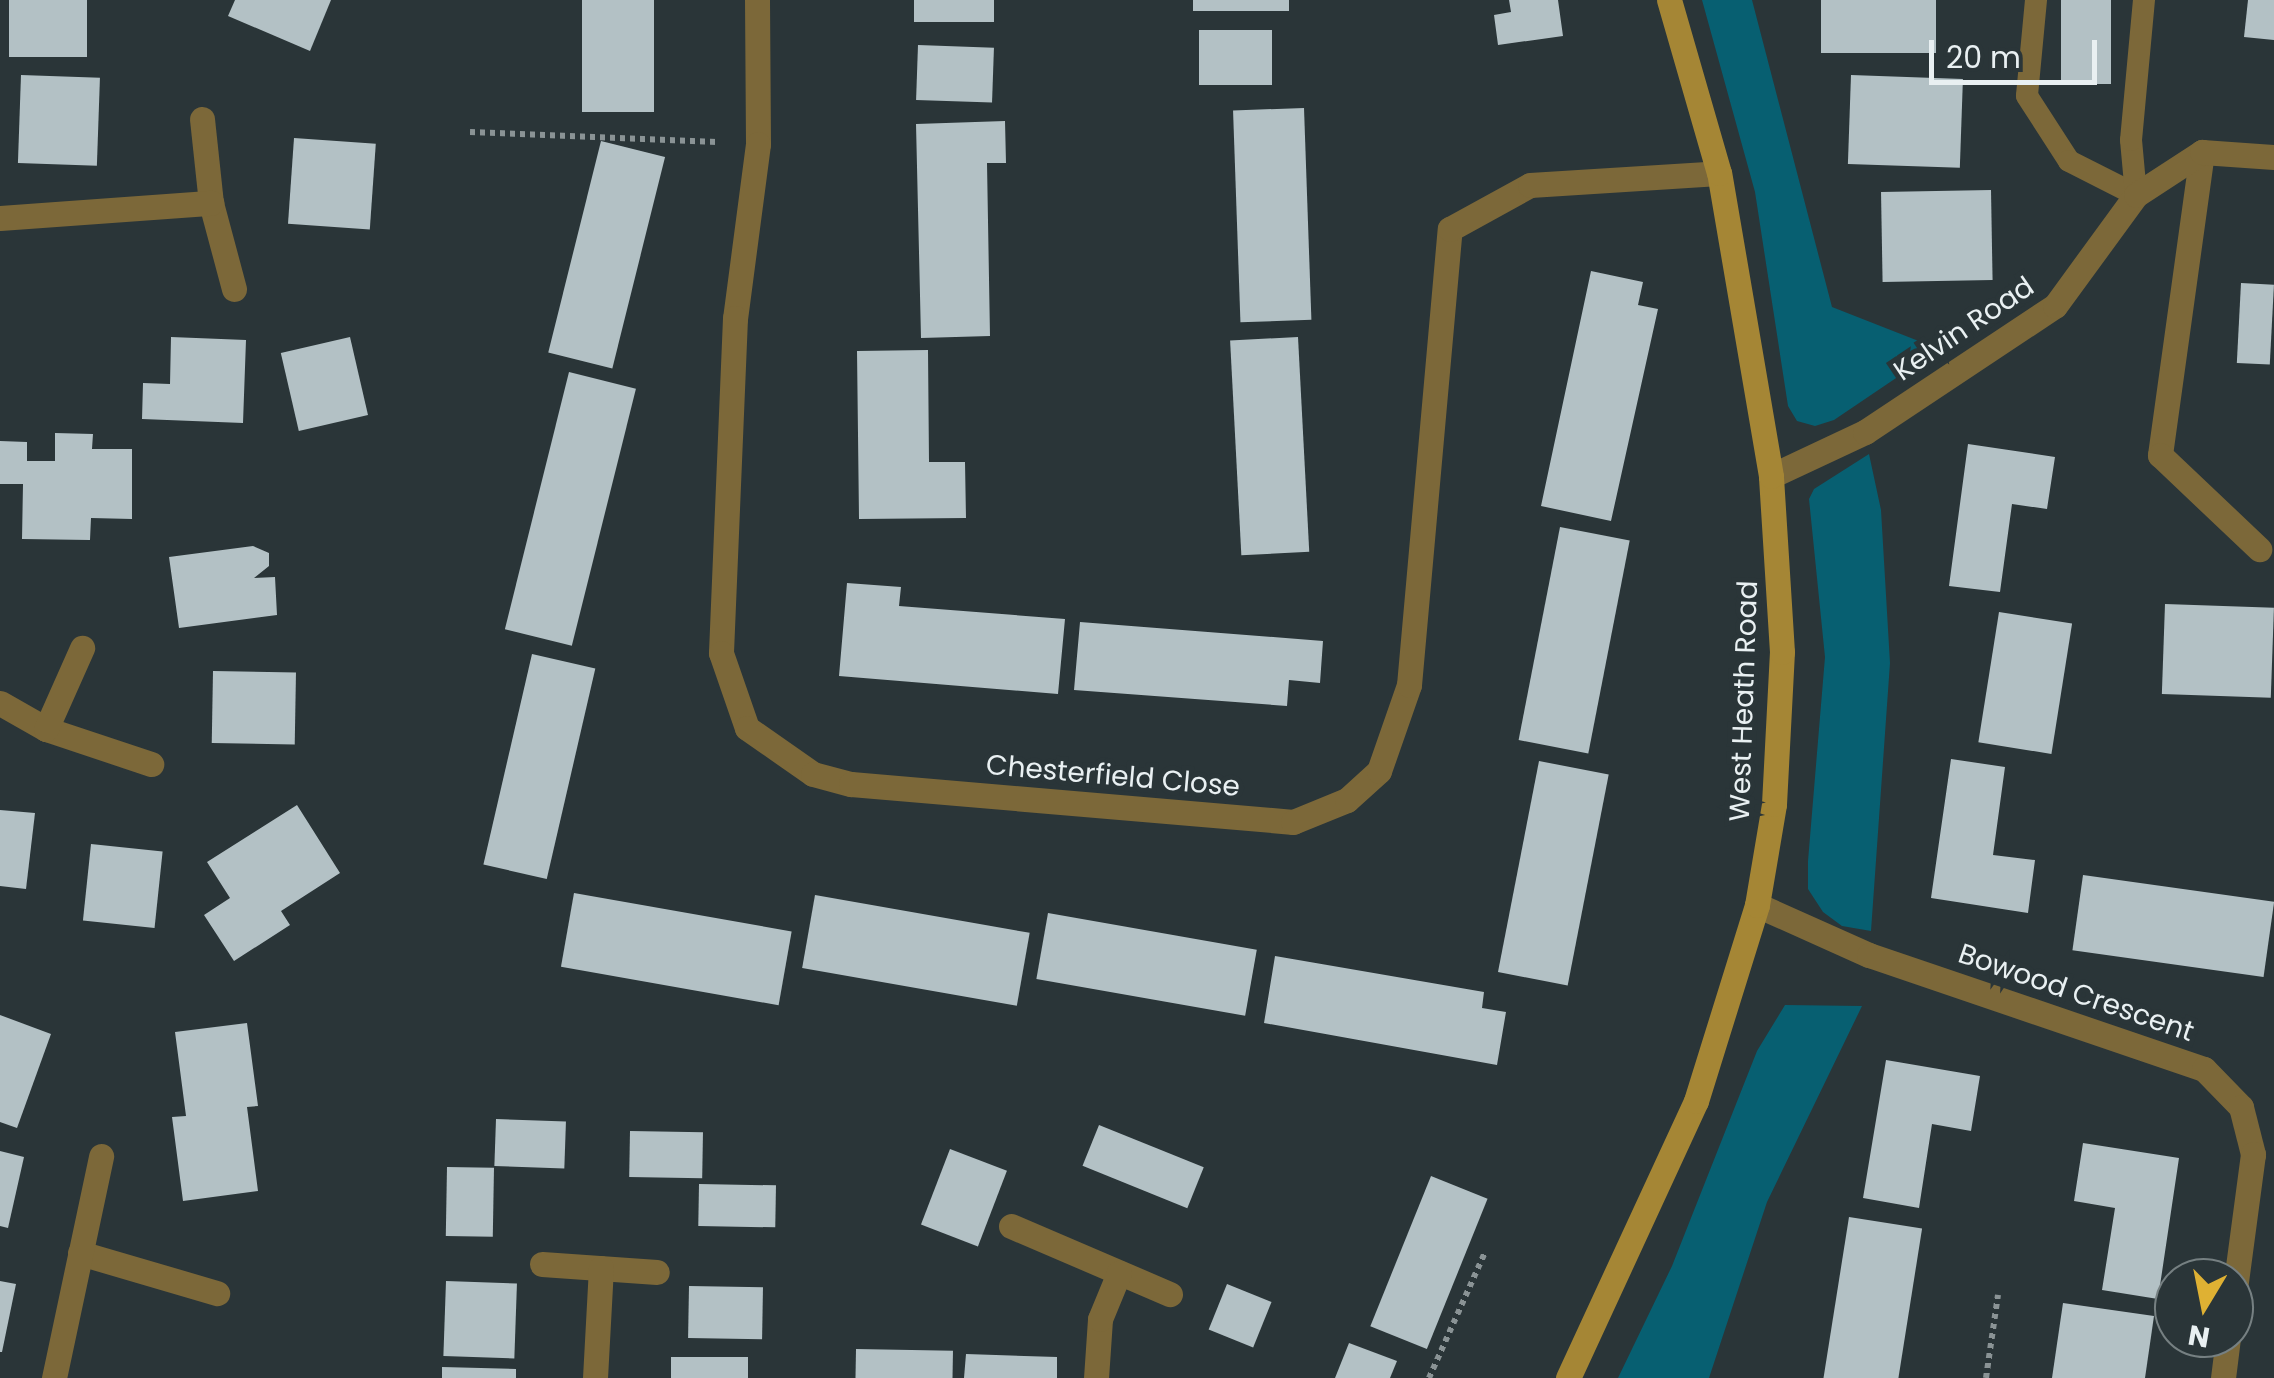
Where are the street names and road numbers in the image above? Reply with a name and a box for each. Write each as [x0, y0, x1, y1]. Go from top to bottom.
street label: Kelvin Road [1888, 270, 2040, 388]
street label: West Heath Road [1723, 580, 1765, 822]
street label: Chesterfield Close [985, 748, 1241, 804]
street label: Bowood Crescent [1954, 937, 2198, 1049]

